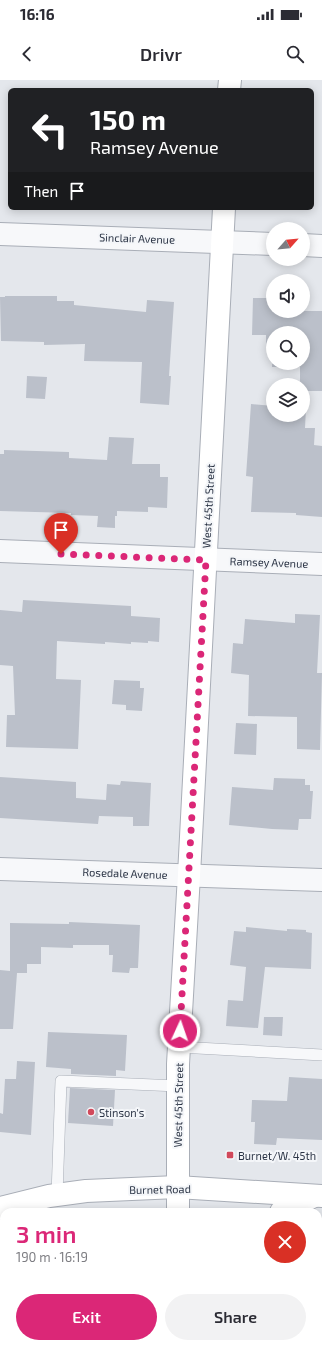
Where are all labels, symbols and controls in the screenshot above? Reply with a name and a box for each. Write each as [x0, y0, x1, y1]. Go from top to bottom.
text: 16:16 [20, 5, 55, 23]
icon: back [16, 43, 38, 65]
text: Drivr [140, 43, 182, 65]
icon: search [284, 43, 306, 65]
text: 150 m [90, 102, 166, 136]
icon: left [24, 104, 76, 156]
text: Ramsey Avenue [90, 136, 219, 158]
icon: arrive [66, 180, 88, 202]
text: Then [24, 182, 58, 200]
north arrow [266, 222, 310, 266]
map controls [266, 222, 310, 422]
street label: Sinclair Avenue [99, 230, 175, 246]
button: sound [266, 274, 310, 318]
button: search [266, 326, 310, 370]
button: layers [266, 378, 310, 422]
street label: West 45th Street [199, 463, 217, 549]
pin [44, 513, 78, 554]
icon: arrive [50, 519, 72, 541]
street label: Ramsey Avenue [230, 554, 309, 570]
street label: Rosedale Avenue [82, 865, 168, 881]
position arrow [159, 1010, 201, 1052]
street label: West 45th Street [171, 1063, 185, 1147]
place label: Stinson's [99, 1106, 145, 1119]
marker: Stinson's [86, 1107, 96, 1117]
place label: Burnet/W. 45th [238, 1149, 316, 1162]
marker: Burnet/W. 45th [225, 1150, 235, 1160]
street label: Burnet Road [129, 1182, 191, 1196]
text: 3 min [16, 1219, 76, 1248]
button: close [264, 1221, 306, 1263]
text: 190 m · 16:19 [16, 1249, 88, 1265]
button: Exit [16, 1294, 157, 1340]
button: Share [165, 1294, 306, 1340]

